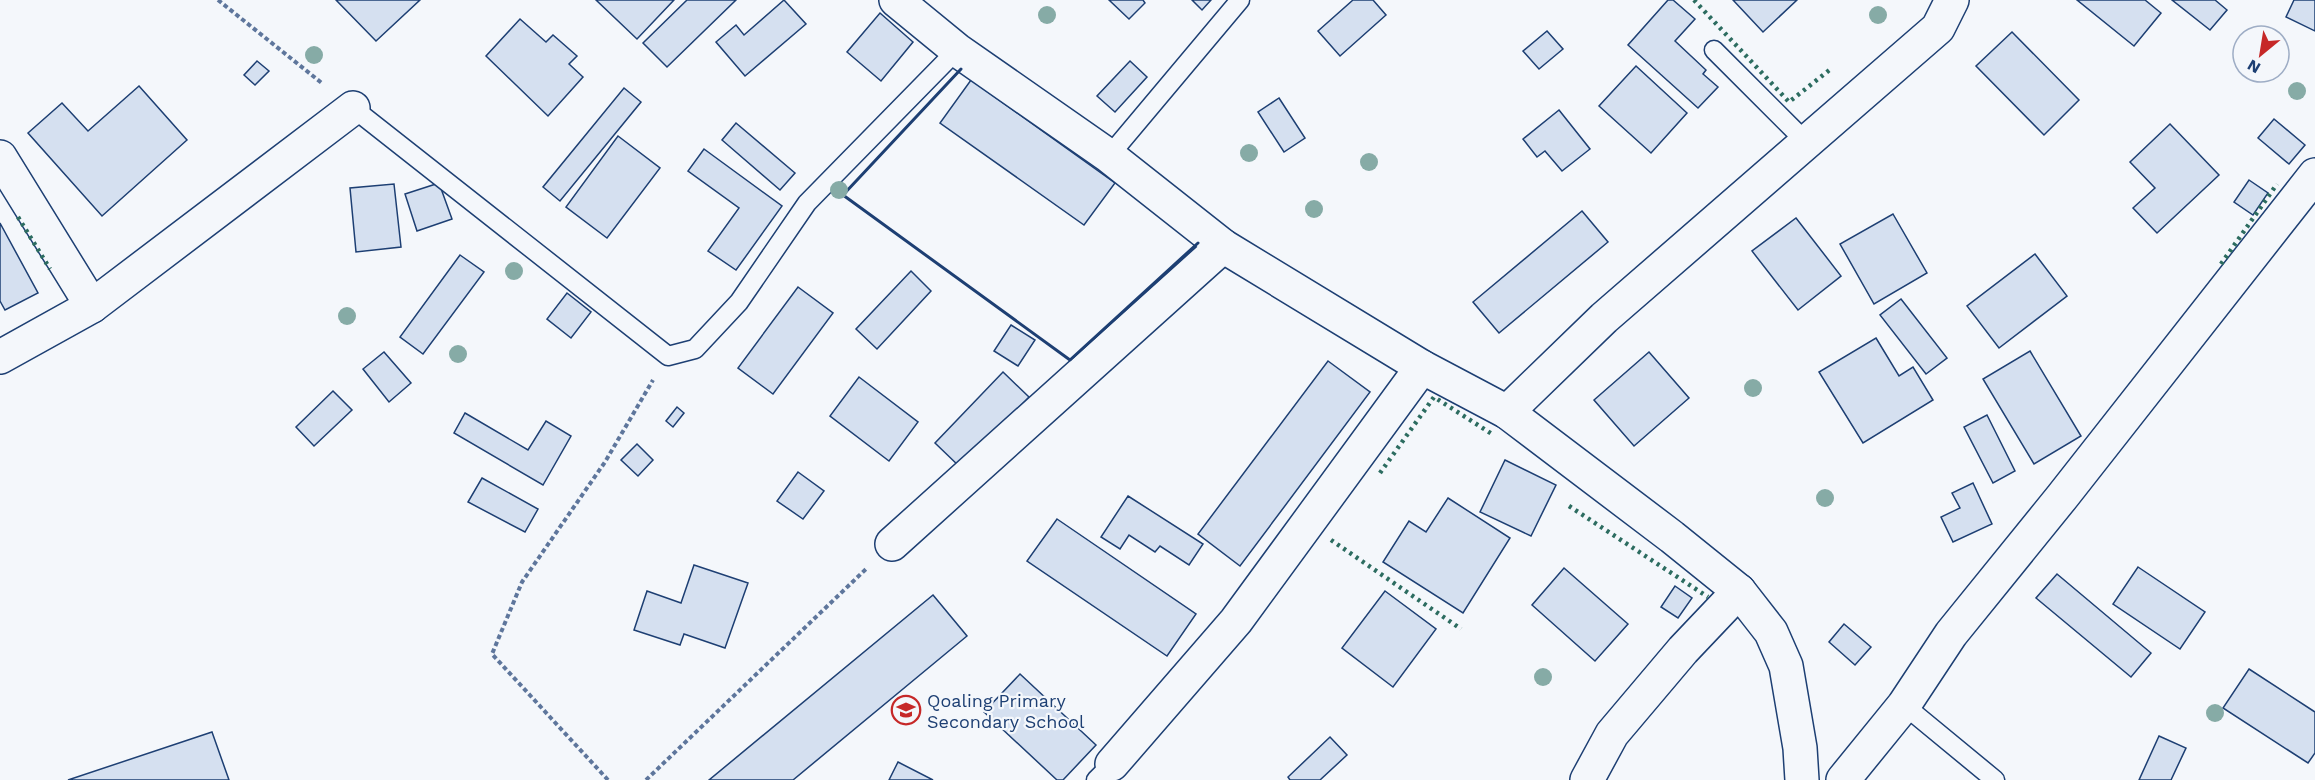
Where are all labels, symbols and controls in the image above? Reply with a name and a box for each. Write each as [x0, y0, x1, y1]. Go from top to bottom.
north arrow [2231, 24, 2291, 84]
text: N [2244, 55, 2264, 78]
place label: Qoaling Primary Secondary School [927, 690, 1085, 732]
school or university icon: Qoaling Primary Secondary School [890, 694, 922, 726]

